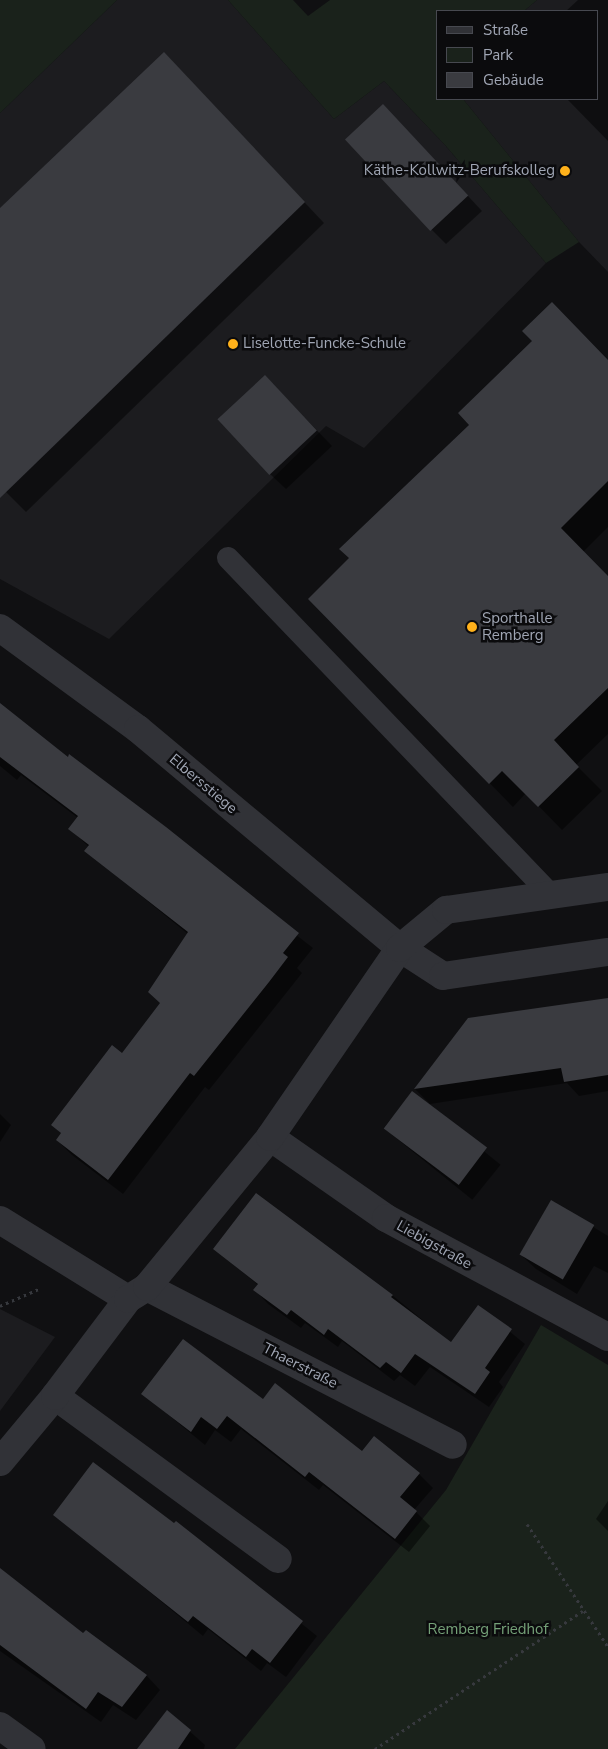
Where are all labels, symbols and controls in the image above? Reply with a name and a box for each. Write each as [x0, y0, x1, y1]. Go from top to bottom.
legend [436, 10, 598, 100]
text: Straße [483, 20, 528, 40]
text: Park [483, 45, 513, 65]
text: Gebäude [483, 70, 544, 90]
place label: Käthe-Kollwitz-Berufskolleg [364, 162, 555, 180]
marker: Käthe-Kollwitz-Berufskolleg [559, 165, 571, 177]
place label: Liselotte-Funcke-Schule [243, 335, 406, 353]
marker: Liselotte-Funcke-Schule [227, 338, 239, 350]
place label: Sporthalle Remberg [482, 609, 553, 644]
marker: Sporthalle Remberg [466, 621, 478, 633]
street label: Elbersstiege [165, 750, 241, 818]
street label: Liebigstraße [393, 1217, 475, 1273]
street label: Thaerstraße [260, 1339, 340, 1393]
park label: Remberg Friedhof [428, 1621, 548, 1639]

